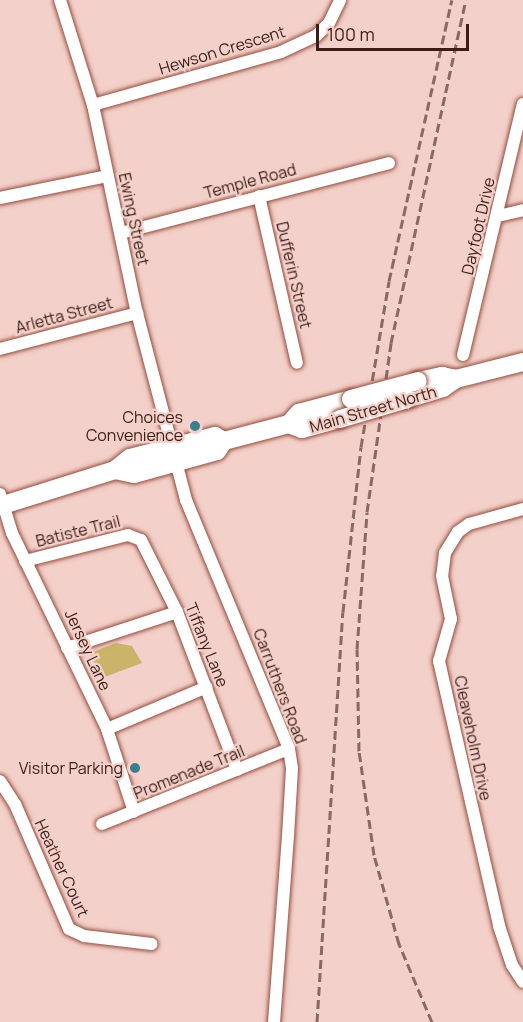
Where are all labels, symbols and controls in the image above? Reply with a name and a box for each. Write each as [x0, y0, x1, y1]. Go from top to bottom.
scale bar [319, 12, 472, 50]
street label: Hewson Crescent [157, 22, 287, 78]
text: 100 m [327, 22, 375, 46]
street label: Temple Road [202, 159, 298, 203]
street label: Ewing Street [115, 171, 153, 267]
street label: Dayfoot Drive [457, 175, 499, 277]
street label: Dufferin Street [272, 220, 316, 330]
street label: Arletta Street [13, 293, 115, 337]
street label: Main Street North [307, 382, 439, 436]
place label: Choices Convenience [86, 407, 183, 445]
marker: Choices Convenience [188, 419, 202, 433]
street label: Batiste Trail [34, 511, 122, 551]
street label: Tiffany Lane [181, 600, 233, 690]
street label: Jersey Lane [61, 606, 115, 694]
street label: Carruthers Road [249, 626, 311, 746]
street label: Cleaveholm Drive [450, 674, 496, 802]
street label: Promenade Trail [131, 741, 247, 803]
place label: Visitor Parking [19, 758, 123, 778]
marker: Visitor Parking [128, 761, 142, 775]
street label: Heather Court [31, 816, 93, 920]

